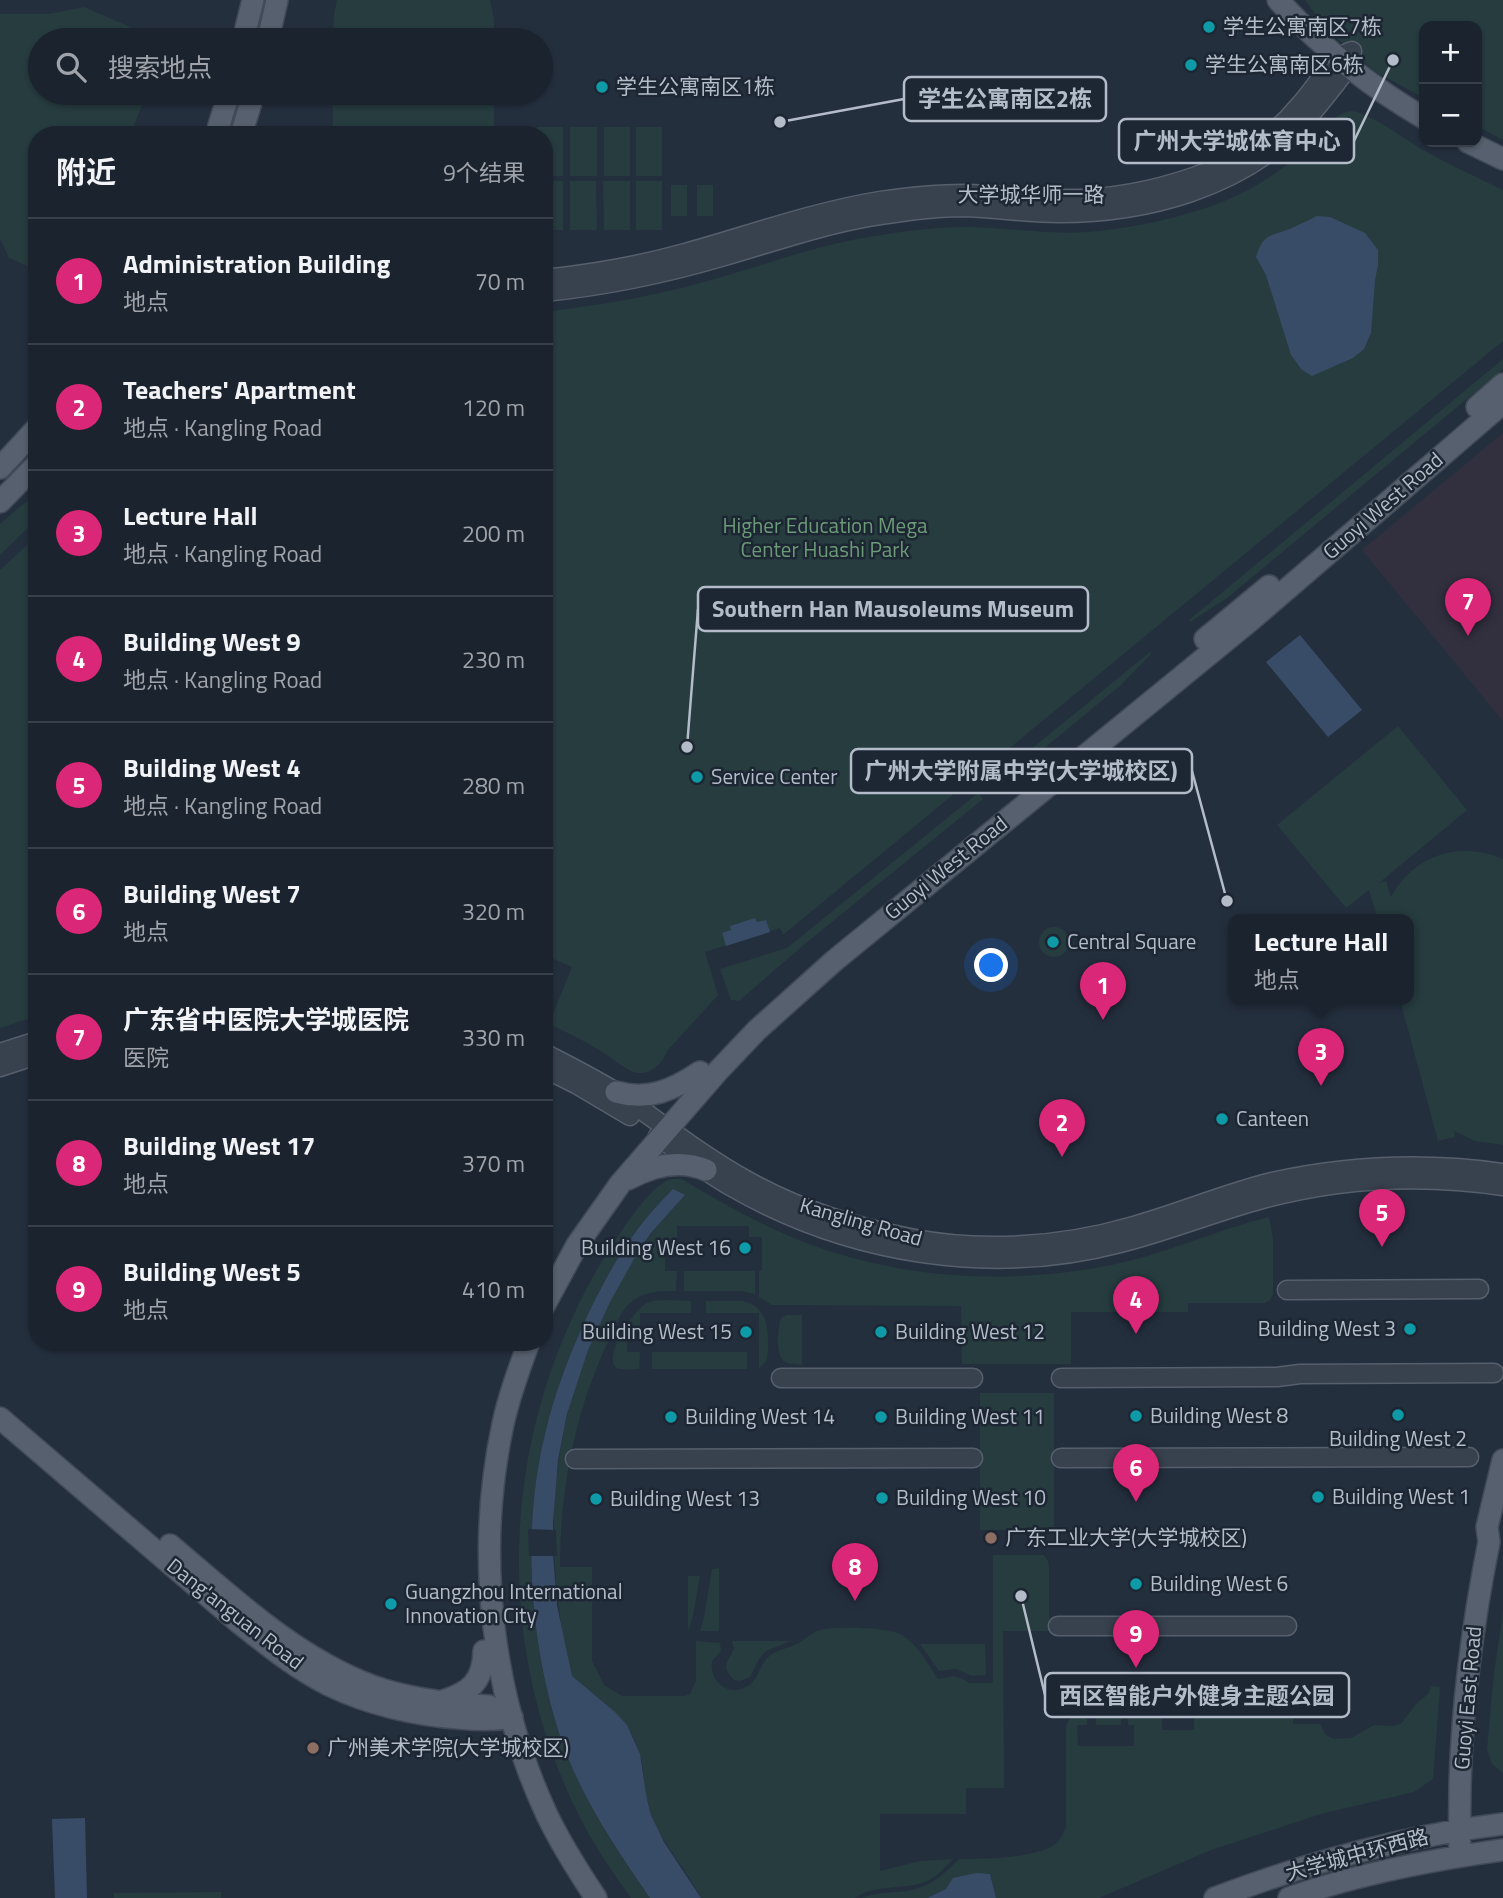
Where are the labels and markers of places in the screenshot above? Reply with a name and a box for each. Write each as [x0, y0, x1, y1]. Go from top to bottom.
place label: 学生公寓南区7栋 [1223, 10, 1382, 42]
marker: 学生公寓南区7栋 [1201, 19, 1217, 35]
place label: 学生公寓南区6栋 [1205, 48, 1364, 80]
marker: 学生公寓南区6栋 [1183, 57, 1199, 73]
place label: 学生公寓南区1栋 [616, 70, 775, 102]
callout: 学生公寓南区2栋 [904, 77, 1106, 121]
marker: 学生公寓南区1栋 [594, 79, 610, 95]
callout: 广州大学城体育中心 [1119, 119, 1354, 163]
pin: 7 [1445, 578, 1491, 636]
callout: Southern Han Mausoleums Museum [698, 587, 1088, 631]
callout: 广州大学附属中学(大学城校区) [851, 749, 1192, 793]
place label: Service Center [711, 760, 837, 792]
marker: Service Center [689, 769, 705, 785]
place label: Central Square [1067, 925, 1196, 957]
marker: Central Square [1045, 934, 1061, 950]
pin: 1 [1080, 962, 1126, 1020]
pin: 3 [1298, 1028, 1344, 1086]
pin: 2 [1039, 1099, 1085, 1157]
place label: Canteen [1236, 1102, 1309, 1134]
marker: Canteen [1214, 1111, 1230, 1127]
pin: 5 [1359, 1189, 1405, 1247]
place label: Building West 16 [581, 1231, 731, 1263]
marker: Building West 16 [737, 1240, 753, 1256]
pin: 4 [1113, 1276, 1159, 1334]
place label: Building West 3 [1258, 1312, 1396, 1344]
place label: Building West 15 [582, 1315, 732, 1347]
place label: Building West 12 [895, 1315, 1045, 1347]
marker: Building West 3 [1402, 1321, 1418, 1337]
marker: Building West 15 [738, 1324, 754, 1340]
marker: Building West 12 [873, 1324, 889, 1340]
place label: Building West 8 [1150, 1399, 1288, 1431]
place label: Building West 14 [685, 1400, 835, 1432]
place label: Building West 11 [895, 1400, 1045, 1432]
marker: Building West 2 [1390, 1407, 1406, 1423]
marker: Building West 8 [1128, 1408, 1144, 1424]
marker: Building West 14 [663, 1409, 679, 1425]
marker: Building West 11 [873, 1409, 889, 1425]
place label: Building West 2 [1329, 1422, 1467, 1454]
pin: 6 [1113, 1444, 1159, 1502]
place label: Building West 1 [1332, 1480, 1470, 1512]
place label: Building West 10 [896, 1481, 1046, 1513]
place label: Building West 13 [610, 1482, 760, 1514]
marker: Building West 1 [1310, 1489, 1326, 1505]
marker: Building West 10 [874, 1490, 890, 1506]
marker: Building West 13 [588, 1491, 604, 1507]
place label: 广东工业大学(大学城校区) [1005, 1521, 1247, 1553]
marker: 广东工业大学(大学城校区) [983, 1530, 999, 1546]
pin: 8 [832, 1543, 878, 1601]
place label: Building West 6 [1150, 1567, 1288, 1599]
place label: Guangzhou International Innovation City [405, 1575, 623, 1631]
marker: Building West 6 [1128, 1576, 1144, 1592]
marker: Guangzhou International Innovation City [383, 1596, 399, 1612]
pin: 9 [1113, 1610, 1159, 1668]
callout: 西区智能户外健身主题公园 [1045, 1673, 1349, 1717]
place label: 广州美术学院(大学城校区) [327, 1731, 569, 1763]
marker: 广州美术学院(大学城校区) [305, 1740, 321, 1756]

